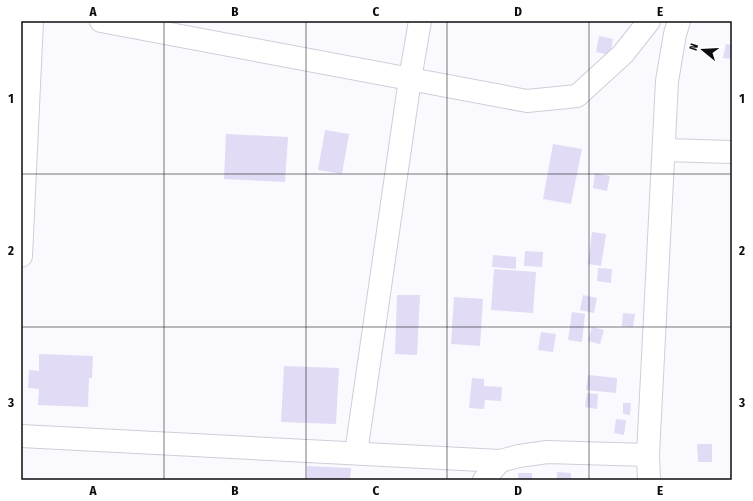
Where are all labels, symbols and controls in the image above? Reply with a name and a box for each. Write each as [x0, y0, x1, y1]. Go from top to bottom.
text: A [88, 4, 97, 19]
text: B [231, 4, 239, 19]
text: C [373, 4, 380, 19]
text: D [514, 4, 522, 19]
text: E [657, 4, 663, 19]
north arrow [683, 30, 723, 70]
text: N [687, 42, 701, 52]
text: 1 [8, 91, 14, 106]
text: 1 [739, 91, 745, 106]
text: 2 [7, 243, 14, 258]
text: 2 [738, 243, 745, 258]
text: 3 [7, 395, 14, 410]
text: 3 [738, 395, 745, 410]
text: A [88, 483, 97, 498]
text: B [231, 483, 239, 498]
text: C [373, 483, 380, 498]
text: D [514, 483, 522, 498]
text: E [657, 483, 663, 498]

